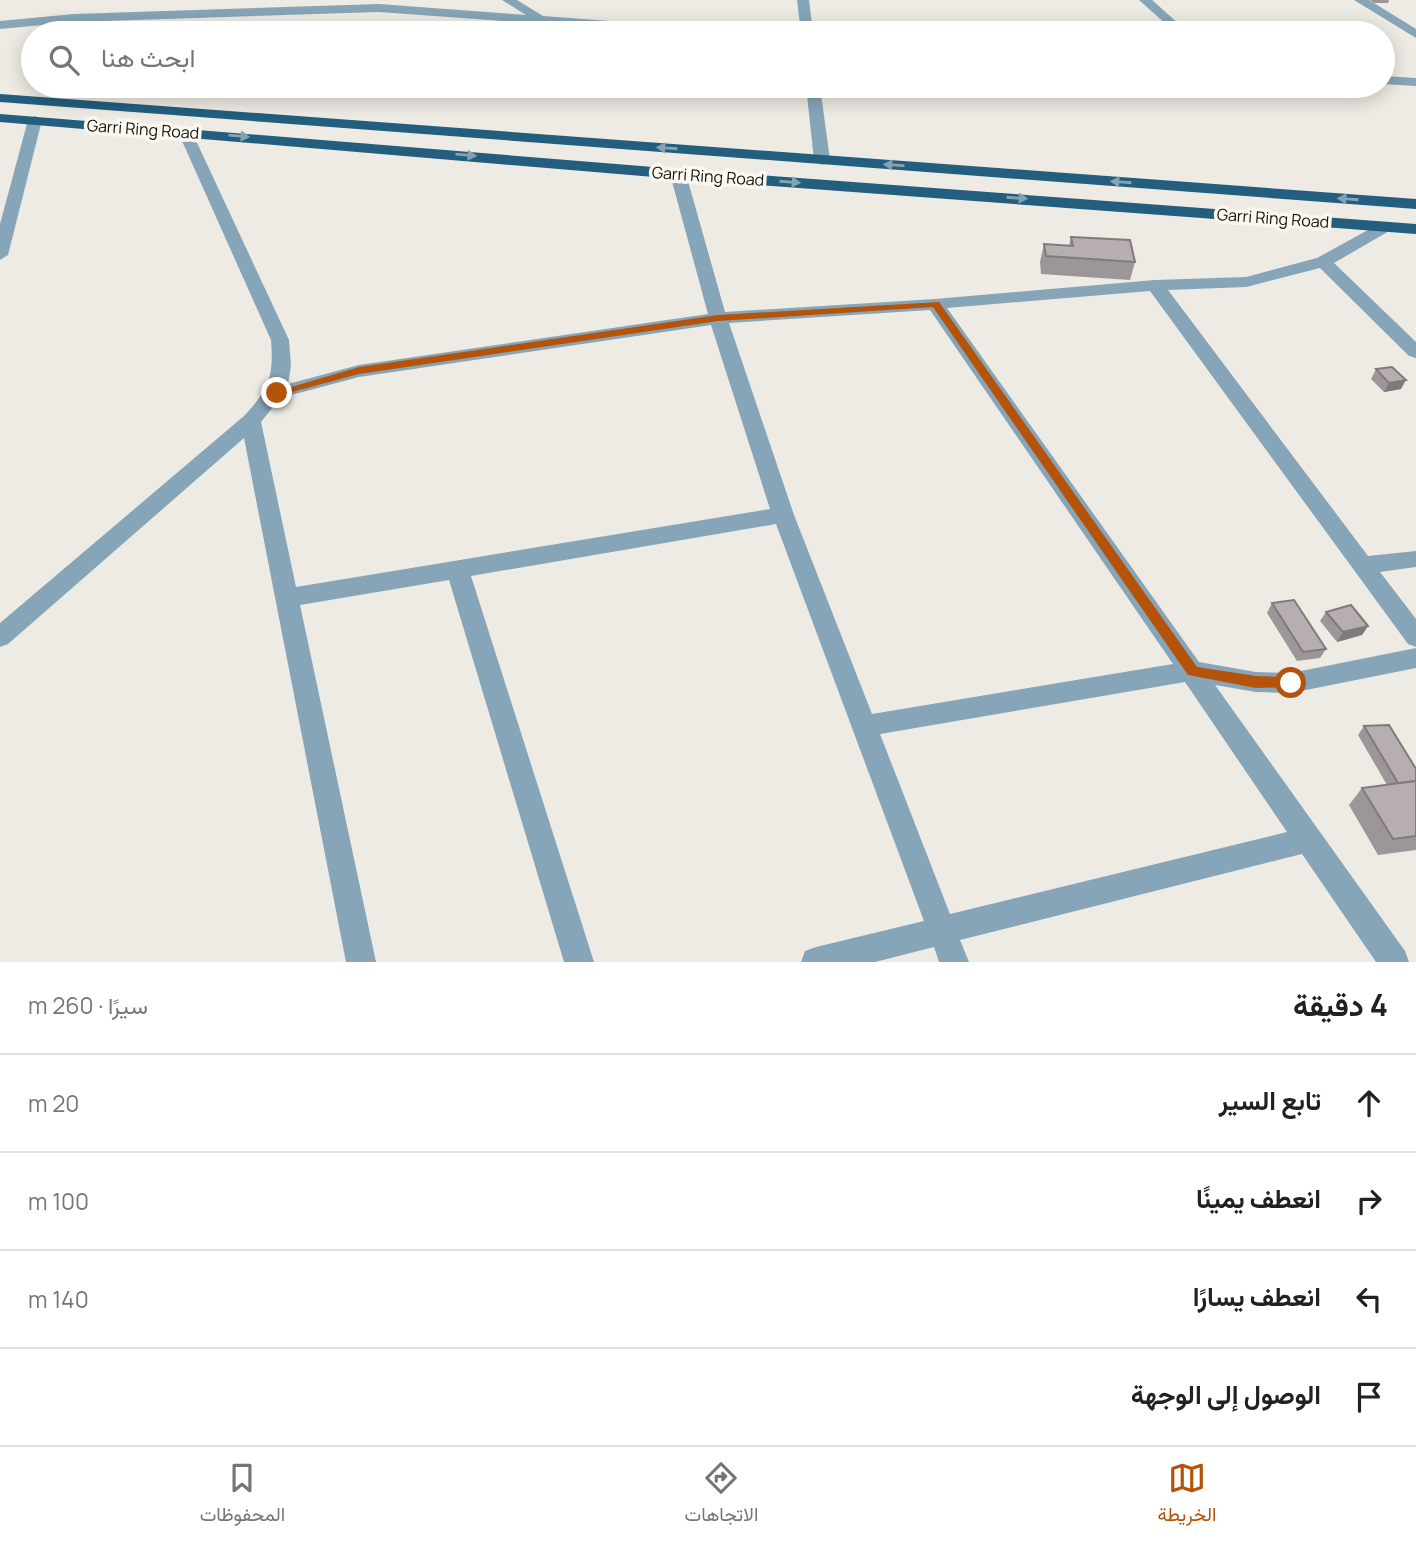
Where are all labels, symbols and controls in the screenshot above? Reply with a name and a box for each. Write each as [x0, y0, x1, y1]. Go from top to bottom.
search box [21, 21, 1395, 98]
text: ابحث هنا [101, 39, 195, 75]
icon: search [45, 41, 83, 79]
street label: Garri Ring Road [86, 114, 200, 144]
one-way arrow [228, 131, 250, 142]
one-way arrow [656, 142, 678, 153]
one-way arrow [455, 150, 477, 161]
one-way arrow [883, 159, 905, 170]
street label: Garri Ring Road [651, 161, 765, 191]
one-way arrow [1110, 176, 1132, 187]
one-way arrow [779, 177, 801, 188]
one-way arrow [1006, 193, 1028, 204]
one-way arrow [1337, 193, 1359, 204]
street label: Garri Ring Road [1216, 203, 1330, 233]
route end [261, 377, 292, 408]
route start [1275, 667, 1306, 698]
text: 4 دقيقة [1293, 984, 1388, 1025]
text: سيرًا · 260 m [28, 989, 148, 1021]
text: تابع السير [1219, 1082, 1321, 1118]
icon: ahead [1350, 1084, 1388, 1122]
text: 20 m [28, 1087, 79, 1119]
text: انعطف يمينًا [1196, 1180, 1321, 1216]
icon: right [1350, 1182, 1388, 1220]
text: 100 m [28, 1185, 89, 1217]
text: انعطف يسارًا [1193, 1278, 1321, 1314]
icon: left [1350, 1280, 1388, 1318]
text: 140 m [28, 1283, 89, 1315]
text: الوصول إلى الوجهة [1131, 1376, 1321, 1412]
icon: arrive [1350, 1378, 1388, 1416]
tab: المحفوظات [200, 1459, 285, 1531]
tab: الاتجاهات [685, 1459, 758, 1531]
tab: الخريطة [1158, 1459, 1216, 1531]

